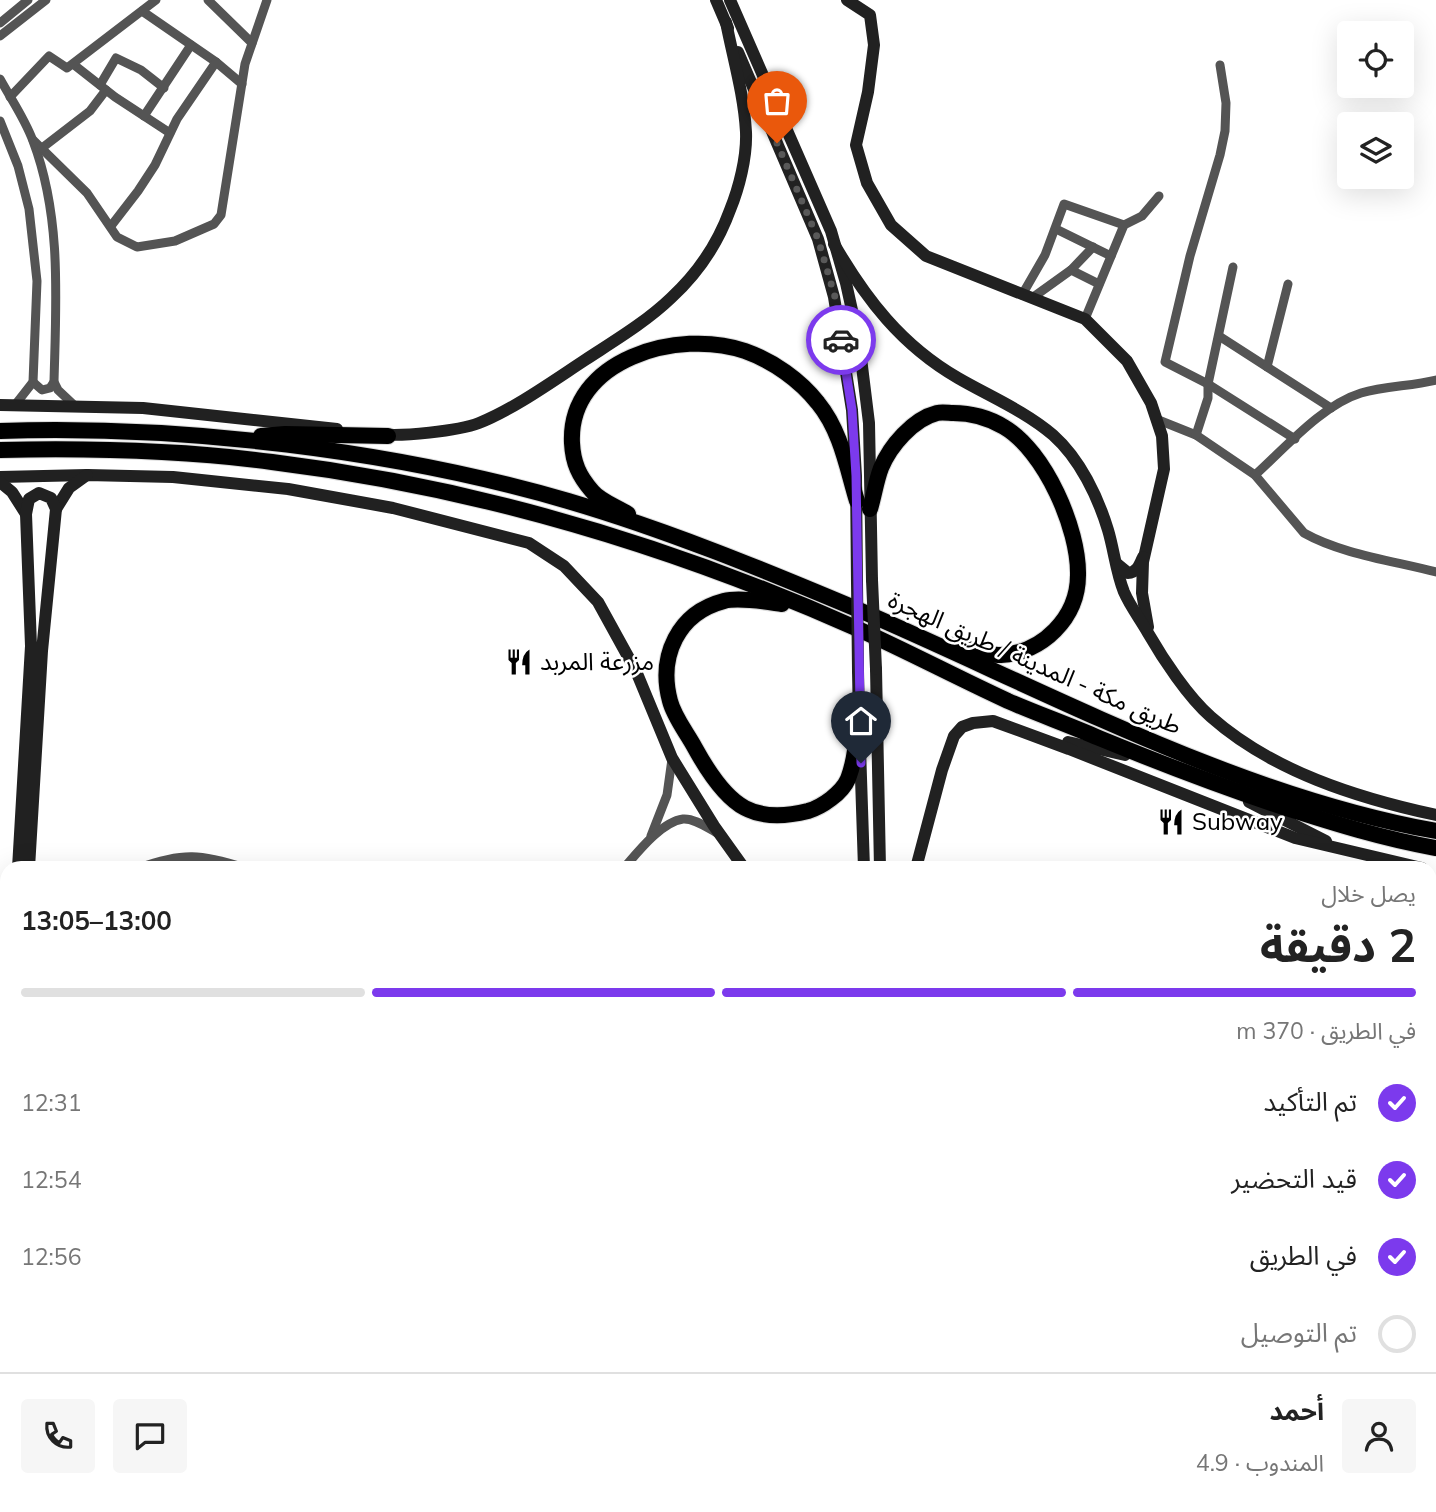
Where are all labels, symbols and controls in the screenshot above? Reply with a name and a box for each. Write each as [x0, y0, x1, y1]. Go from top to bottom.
map controls [1337, 21, 1414, 189]
button: locate [1337, 21, 1414, 98]
pin [747, 71, 807, 143]
icon: bag [758, 82, 796, 120]
button: layers [1337, 112, 1414, 189]
courier [806, 305, 876, 375]
icon: car [822, 321, 860, 359]
street label: طريق مكة - المدينة / طريق الهجرة [884, 584, 1187, 741]
place label: مزرعة المربد [540, 646, 654, 676]
restaurant icon: مزرعة المربد [504, 647, 534, 677]
pin [831, 691, 891, 763]
icon: home [842, 702, 880, 740]
place label: Subway [1192, 806, 1283, 836]
restaurant icon: Subway [1156, 807, 1186, 837]
text: يصل خلال [1321, 879, 1416, 908]
text: 13:00–13:05 [21, 904, 172, 937]
text: 2 دقيقة [1260, 916, 1416, 974]
text: في الطريق · 370 m [1236, 1016, 1416, 1045]
icon: check [1378, 1084, 1416, 1122]
text: تم التأكيد [1263, 1085, 1357, 1118]
text: 12:31 [21, 1088, 81, 1117]
icon: check [1378, 1161, 1416, 1199]
text: قيد التحضير [1231, 1162, 1357, 1195]
text: 12:54 [21, 1165, 81, 1194]
icon: check [1378, 1238, 1416, 1276]
text: في الطريق [1250, 1239, 1357, 1272]
text: 12:56 [21, 1242, 81, 1271]
text: تم التوصيل [1241, 1316, 1357, 1349]
text: أحمد [1270, 1394, 1324, 1427]
button: phone [21, 1399, 95, 1473]
button: chat [113, 1399, 187, 1473]
button: person [1342, 1399, 1416, 1473]
text: المندوب · 4.9 [1196, 1448, 1324, 1477]

